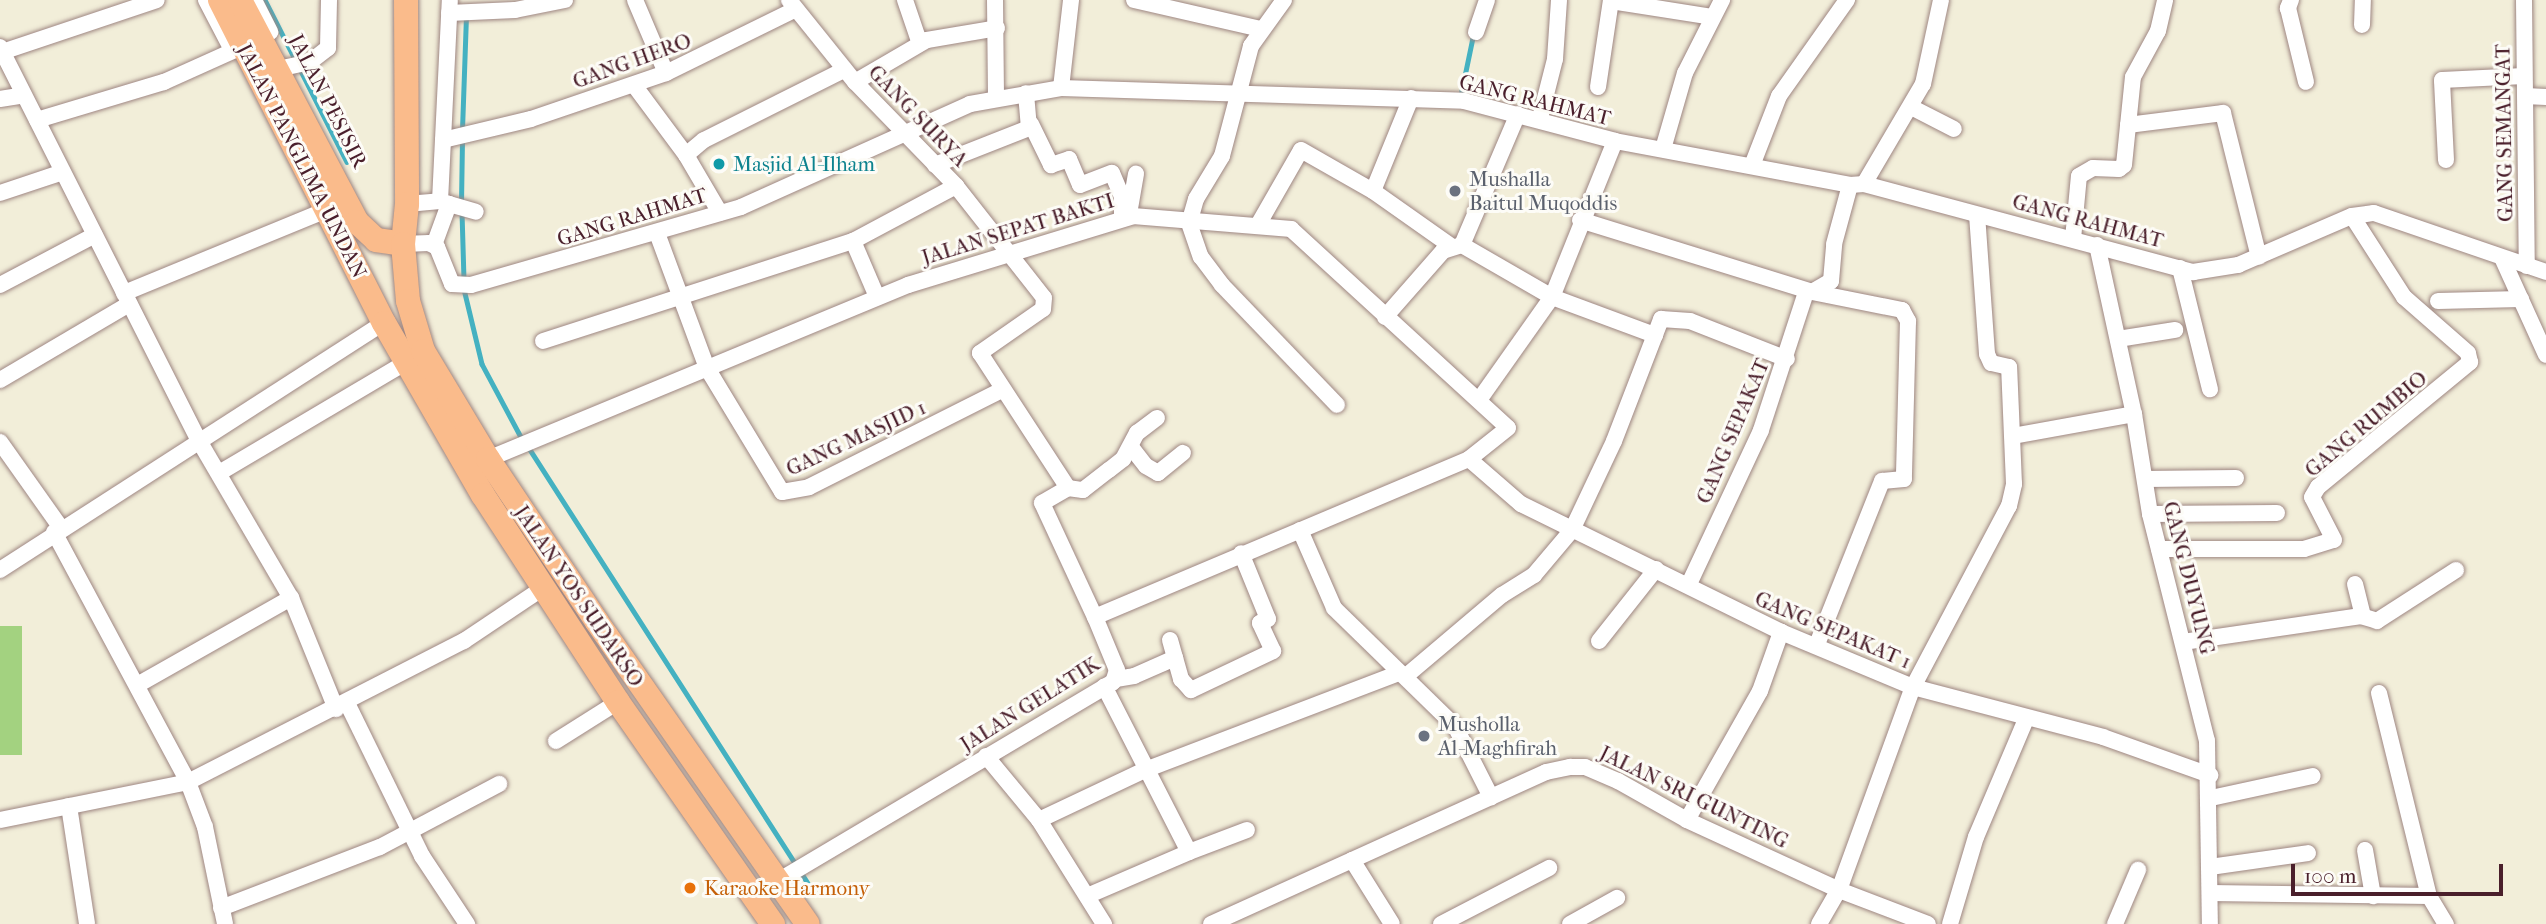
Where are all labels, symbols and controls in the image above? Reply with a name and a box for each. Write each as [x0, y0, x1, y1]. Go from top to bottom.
street label: GANG HERO [569, 28, 695, 94]
street label: JALAN PESISIR [283, 30, 373, 172]
street label: JALAN PANGLIMA UNDAN [232, 39, 372, 283]
street label: GANG SEMANGAT [2490, 44, 2518, 222]
street label: GANG SURYA [863, 60, 973, 172]
street label: GANG RAHMAT [1457, 69, 1613, 131]
place label: Masjid Al-Ilham [733, 151, 875, 177]
marker: Masjid Al-Ilham [711, 156, 727, 172]
place label: Mushalla Baitul Muqoddis [1469, 166, 1617, 216]
street label: GANG RAHMAT [554, 182, 710, 252]
marker: Mushalla Baitul Muqoddis [1447, 183, 1463, 199]
street label: JALAN SEPAT BAKTI [919, 188, 1117, 270]
street label: GANG RAHMAT [2010, 189, 2166, 253]
street label: GANG SEPAKAT [1691, 355, 1775, 507]
street label: GANG RUMBIO [2300, 366, 2432, 482]
street label: GANG MASJID 1 [782, 395, 930, 481]
street label: GANG DUYUNG [2158, 499, 2220, 657]
street label: JALAN YOS SUDARSO [509, 501, 649, 691]
street label: GANG SEPAKAT 1 [1751, 586, 1915, 674]
street label: JALAN GELATIK [956, 651, 1104, 757]
place label: Musholla Al-Maghfirah [1438, 711, 1557, 761]
marker: Musholla Al-Maghfirah [1416, 728, 1432, 744]
street label: JALAN SRI GUNTING [1595, 740, 1793, 854]
scale bar [2294, 850, 2506, 894]
text: 100 m [2304, 864, 2357, 888]
place label: Karaoke Harmony [704, 875, 870, 901]
marker: Karaoke Harmony [682, 880, 698, 896]

